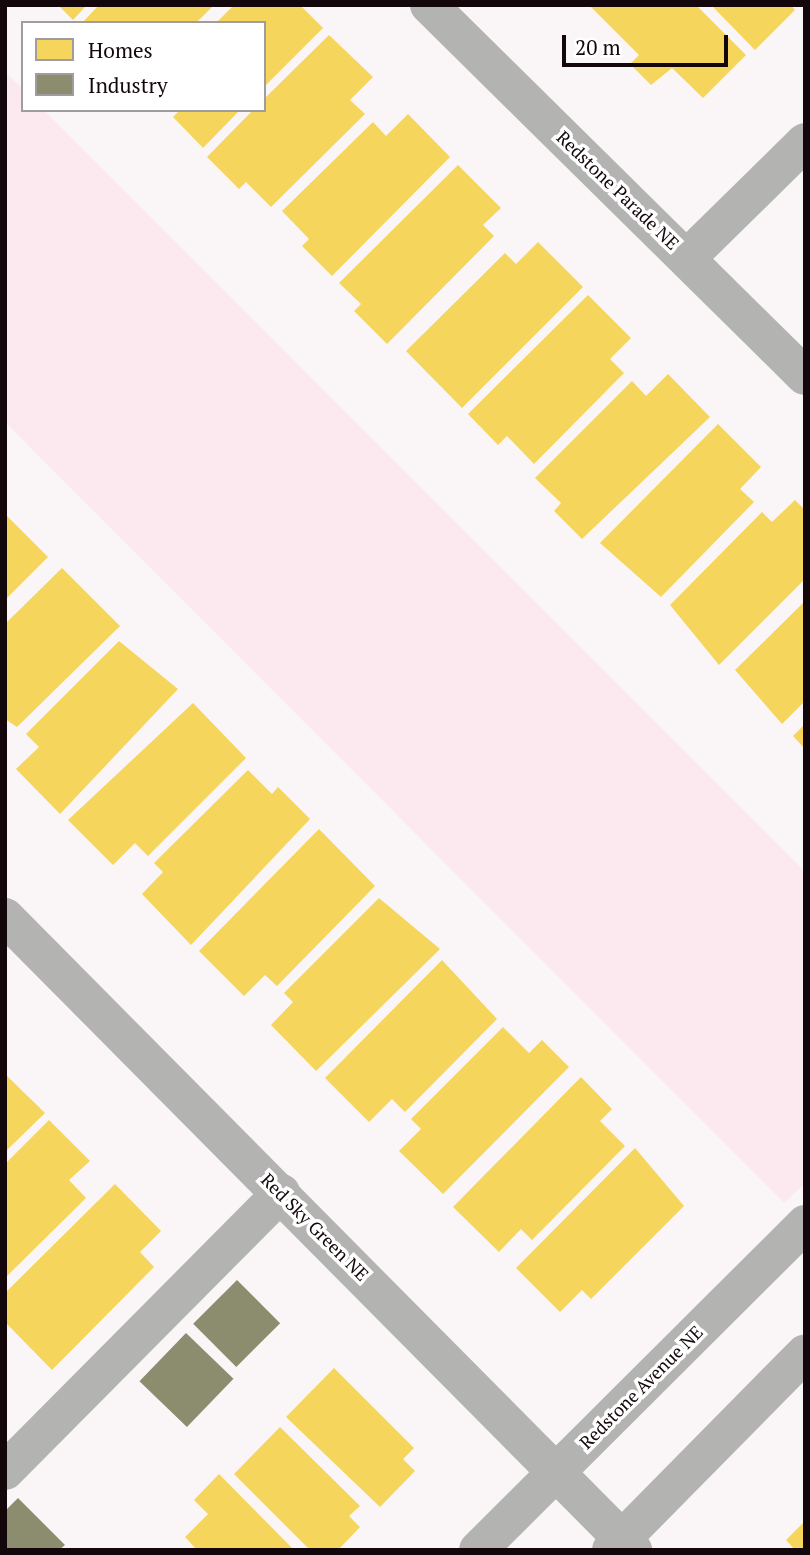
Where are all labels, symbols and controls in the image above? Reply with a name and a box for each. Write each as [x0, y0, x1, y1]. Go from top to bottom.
legend [21, 21, 266, 112]
scale bar [565, 21, 731, 65]
text: 20 m [575, 33, 621, 61]
text: Homes [88, 36, 153, 64]
text: Industry [88, 71, 168, 99]
street label: Redstone Parade NE [552, 126, 684, 254]
street label: Red Sky Green NE [257, 1169, 373, 1285]
street label: Redstone Avenue NE [575, 1321, 707, 1453]

